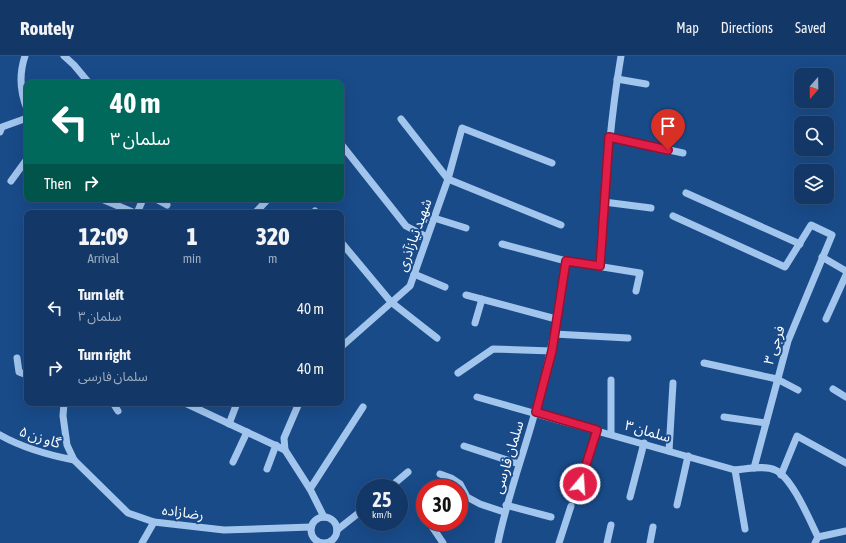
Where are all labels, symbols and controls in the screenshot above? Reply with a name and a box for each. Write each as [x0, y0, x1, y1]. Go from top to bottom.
text: Routely [20, 17, 74, 39]
text: Map [676, 20, 699, 36]
text: Directions [721, 20, 773, 36]
text: Saved [795, 20, 826, 36]
north arrow [794, 68, 834, 108]
map controls [794, 68, 834, 204]
text: 40 m [110, 87, 160, 119]
icon: left [44, 96, 96, 148]
pin [651, 109, 685, 150]
icon: arrive [657, 115, 679, 137]
button: search [794, 116, 834, 156]
text: سلمان ۳ [110, 128, 170, 149]
button: layers [794, 164, 834, 204]
icon: right [80, 172, 102, 194]
text: Then [44, 175, 72, 192]
street label: شهید نیازآذری [393, 196, 436, 274]
text: 12:09 [78, 223, 128, 250]
text: 1 [186, 223, 198, 250]
text: 320 [256, 223, 290, 250]
text: Arrival [87, 251, 119, 266]
text: min [183, 251, 201, 266]
text: m [268, 251, 277, 266]
text: Turn left [78, 286, 124, 303]
icon: left [44, 297, 66, 319]
text: 40 m [297, 300, 324, 317]
text: سلمان ۳ [78, 309, 122, 324]
street label: فرجی ۳ [760, 324, 789, 367]
text: Turn right [78, 346, 131, 363]
icon: right [44, 357, 66, 379]
text: 40 m [297, 360, 324, 377]
text: سلمان فارسی [78, 369, 148, 384]
street label: سلمان ۳ [623, 417, 673, 446]
street label: سلمان فارسی [489, 419, 528, 496]
street label: گاو زن ۵ [17, 423, 63, 452]
position arrow [559, 463, 601, 505]
speed limit sign: 30 [416, 479, 468, 531]
text: 25 [373, 488, 391, 511]
street label: رضازاده [161, 502, 205, 523]
text: km/h [372, 509, 392, 520]

